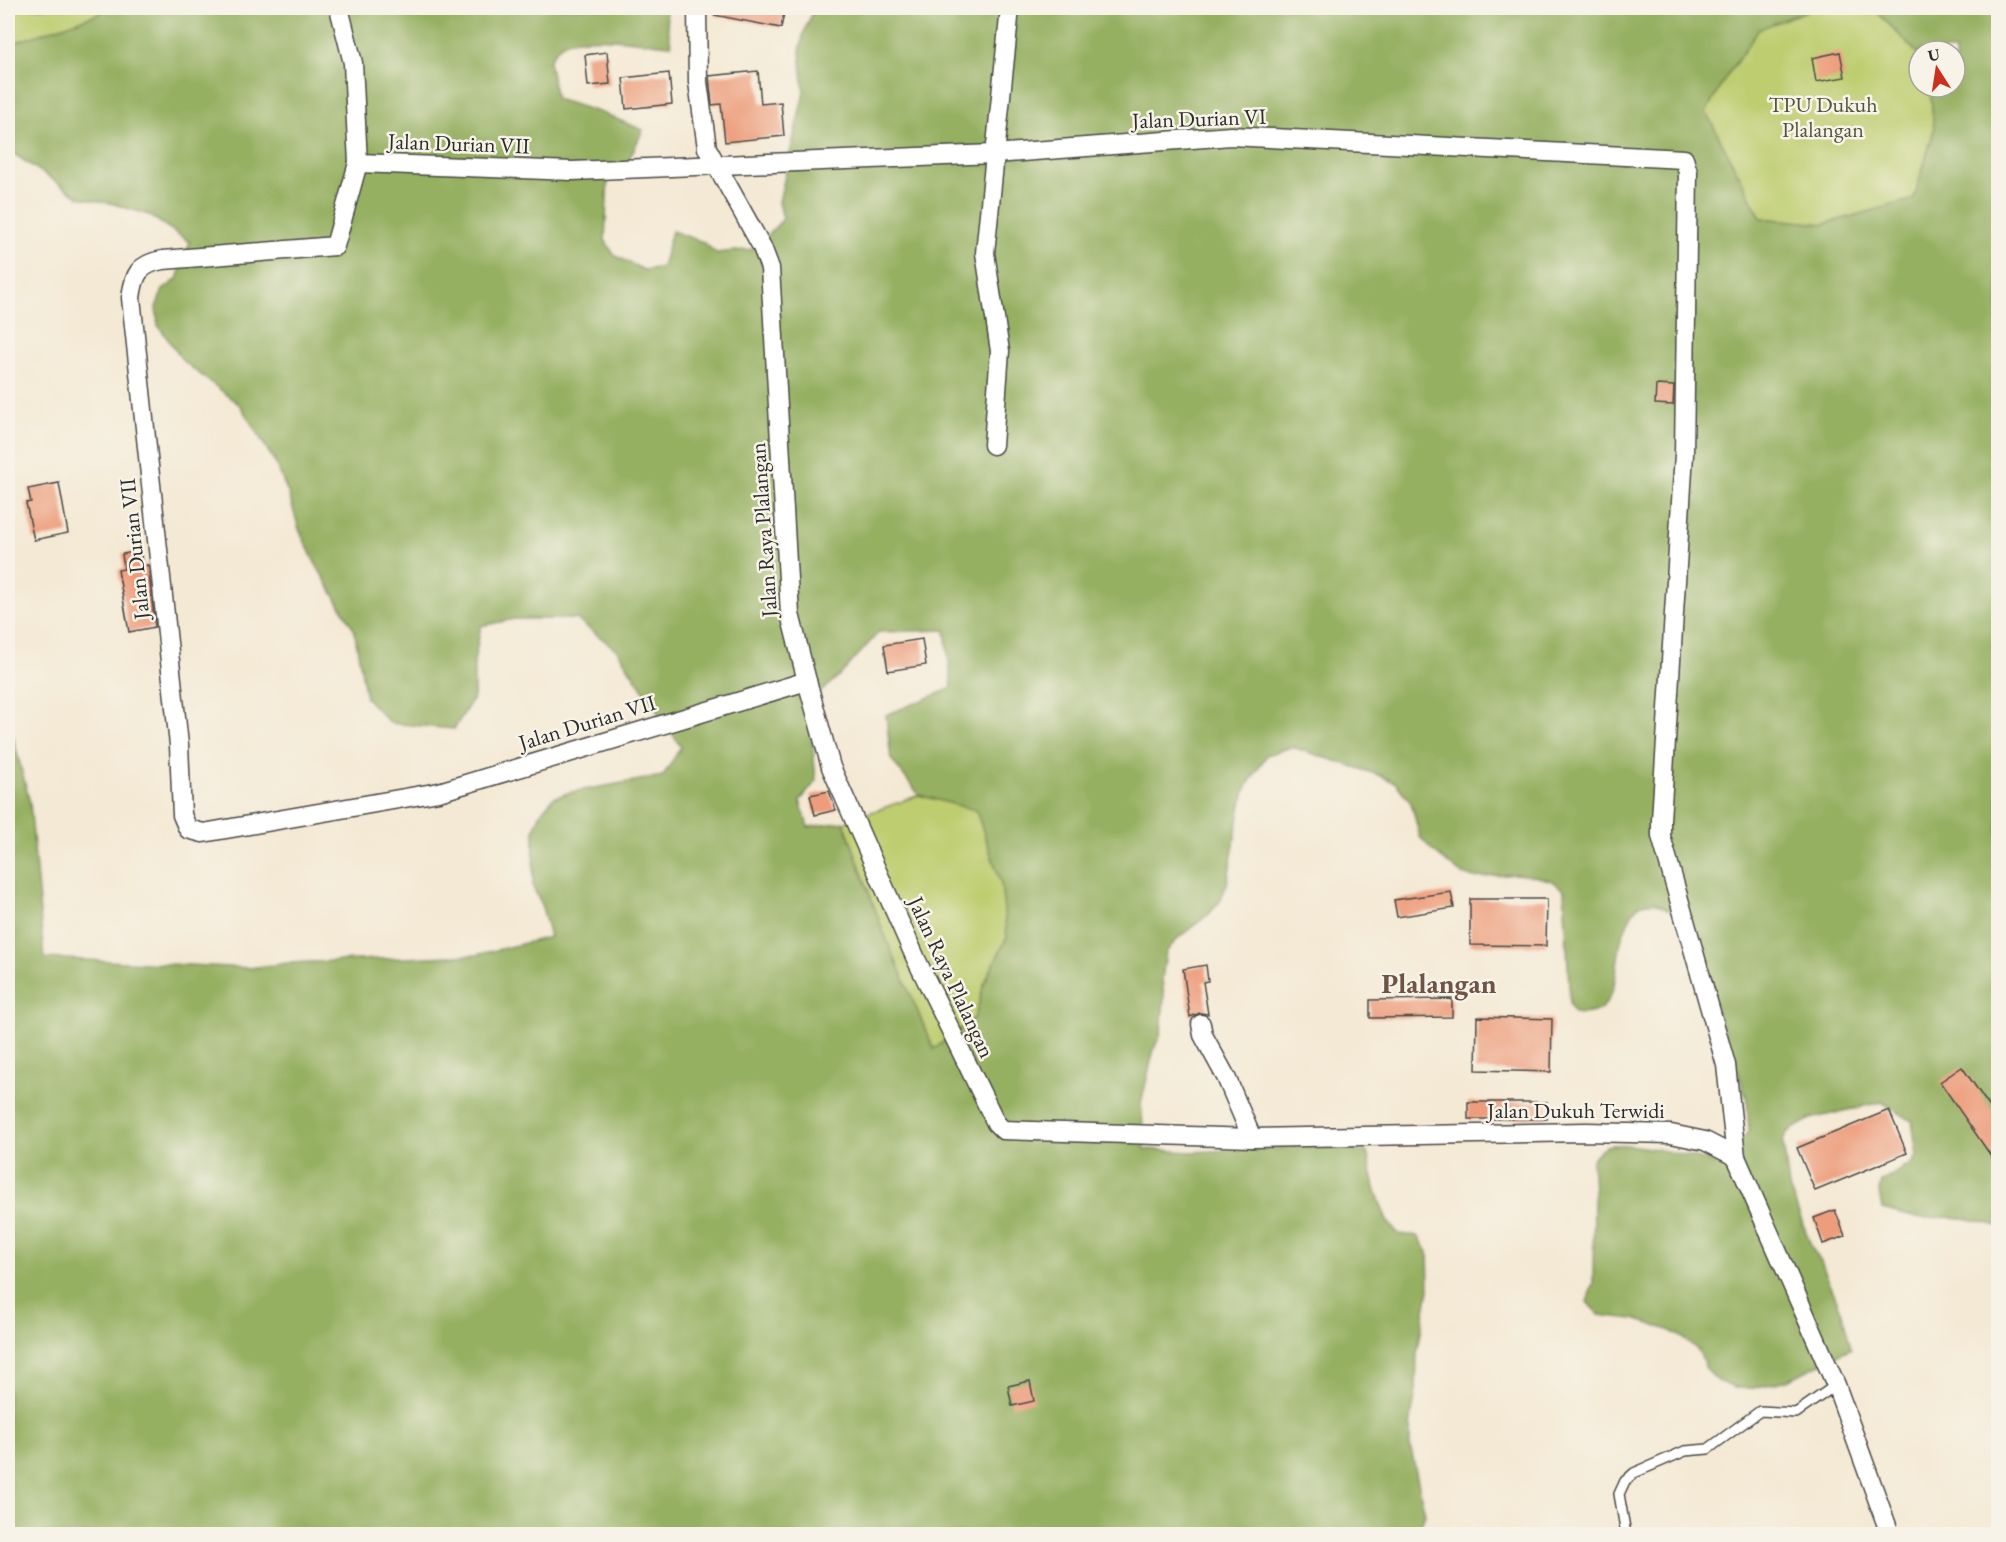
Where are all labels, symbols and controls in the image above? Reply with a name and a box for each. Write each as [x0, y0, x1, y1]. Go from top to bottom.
north arrow [1907, 39, 1967, 99]
text: U [1926, 43, 1942, 66]
park label: TPU Dukuh Plalangan [1769, 90, 1877, 144]
street label: Jalan Durian VI [1129, 102, 1267, 135]
street label: Jalan Durian VII [386, 126, 531, 160]
street label: Jalan Raya Plalangan [743, 441, 784, 620]
street label: Jalan Durian VII [113, 476, 157, 623]
street label: Jalan Durian VII [513, 688, 660, 758]
street label: Jalan Raya Plalangan [901, 890, 1002, 1063]
district label: Plalangan [1381, 965, 1497, 1001]
street label: Jalan Dukuh Terwidi [1485, 1096, 1665, 1125]

